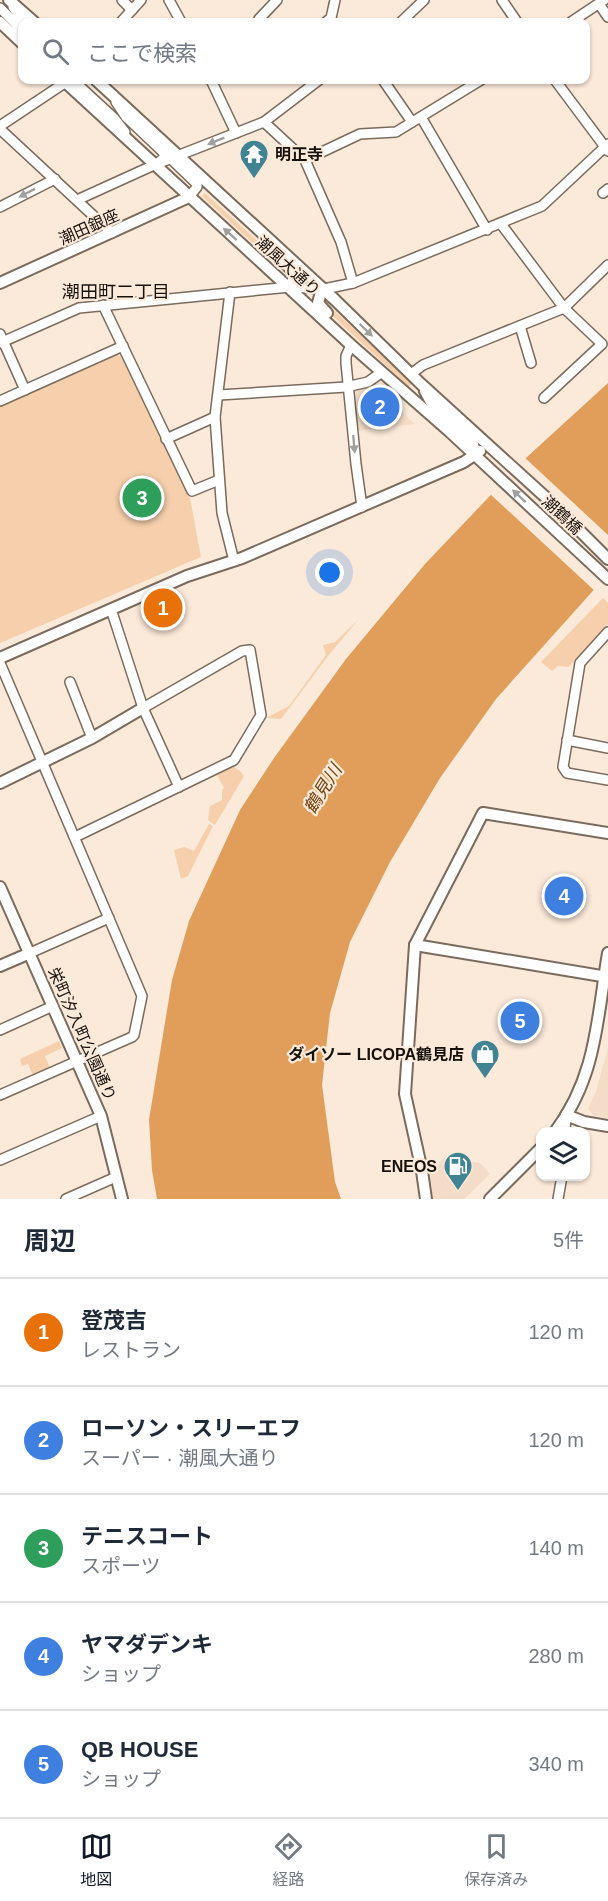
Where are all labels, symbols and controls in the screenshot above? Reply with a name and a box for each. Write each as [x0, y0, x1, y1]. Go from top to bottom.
search box [18, 18, 590, 84]
icon: search [39, 35, 72, 68]
text: ここで検索 [87, 41, 197, 66]
one-way arrow [207, 137, 225, 146]
temple icon: 明正寺 [238, 138, 270, 180]
place label: 明正寺 [275, 146, 323, 163]
one-way arrow [19, 188, 36, 198]
street label: 潮田銀座 [56, 206, 122, 248]
one-way arrow [223, 227, 238, 241]
street label: 潮風大通り [253, 233, 323, 299]
district label: 潮田町二丁目 [62, 282, 170, 302]
one-way arrow [359, 323, 374, 337]
pin: 2 [360, 384, 400, 430]
one-way arrow [349, 435, 359, 454]
pin: 3 [122, 476, 162, 520]
one-way arrow [512, 490, 527, 503]
street label: 潮鶴橋 [539, 492, 585, 538]
your location [315, 558, 344, 587]
pin: 1 [144, 586, 182, 630]
water label: 鶴見川 [300, 759, 347, 817]
pin: 4 [544, 874, 584, 918]
street label: 栄町汐入町公園通り [45, 965, 119, 1103]
pin: 5 [500, 998, 540, 1044]
shop icon: ダイソー LICOPA鶴見店 [469, 1038, 501, 1080]
place label: ダイソー LICOPA鶴見店 [288, 1046, 464, 1063]
map controls [536, 1127, 590, 1181]
button: layers [536, 1127, 590, 1181]
fuel station icon: ENEOS [442, 1150, 474, 1192]
place label: ENEOS [381, 1158, 437, 1175]
text: 周辺 [24, 1226, 76, 1256]
text: 5件 [553, 1229, 584, 1251]
text: 登茂吉 [81, 1308, 147, 1333]
text: 1 [38, 1321, 49, 1343]
text: 120 m [528, 1321, 584, 1343]
text: レストラン [81, 1339, 181, 1361]
text: ローソン・スリーエフ [81, 1416, 301, 1441]
text: 2 [38, 1429, 49, 1451]
text: 120 m [528, 1429, 584, 1451]
text: スーパー · 潮風大通り [81, 1447, 279, 1469]
text: テニスコート [81, 1524, 213, 1549]
text: 3 [38, 1537, 49, 1559]
text: 140 m [528, 1537, 584, 1559]
text: スポーツ [81, 1555, 161, 1577]
text: ヤマダデンキ [81, 1632, 213, 1657]
text: 4 [38, 1645, 49, 1667]
text: 280 m [528, 1645, 584, 1667]
text: ショップ [81, 1663, 161, 1685]
text: QB HOUSE [81, 1737, 198, 1762]
text: 5 [38, 1753, 49, 1775]
text: 340 m [528, 1753, 584, 1775]
text: ショップ [81, 1768, 161, 1790]
tab: 地図 [80, 1830, 113, 1890]
tab: 経路 [272, 1830, 305, 1890]
tab: 保存済み [464, 1830, 528, 1890]

